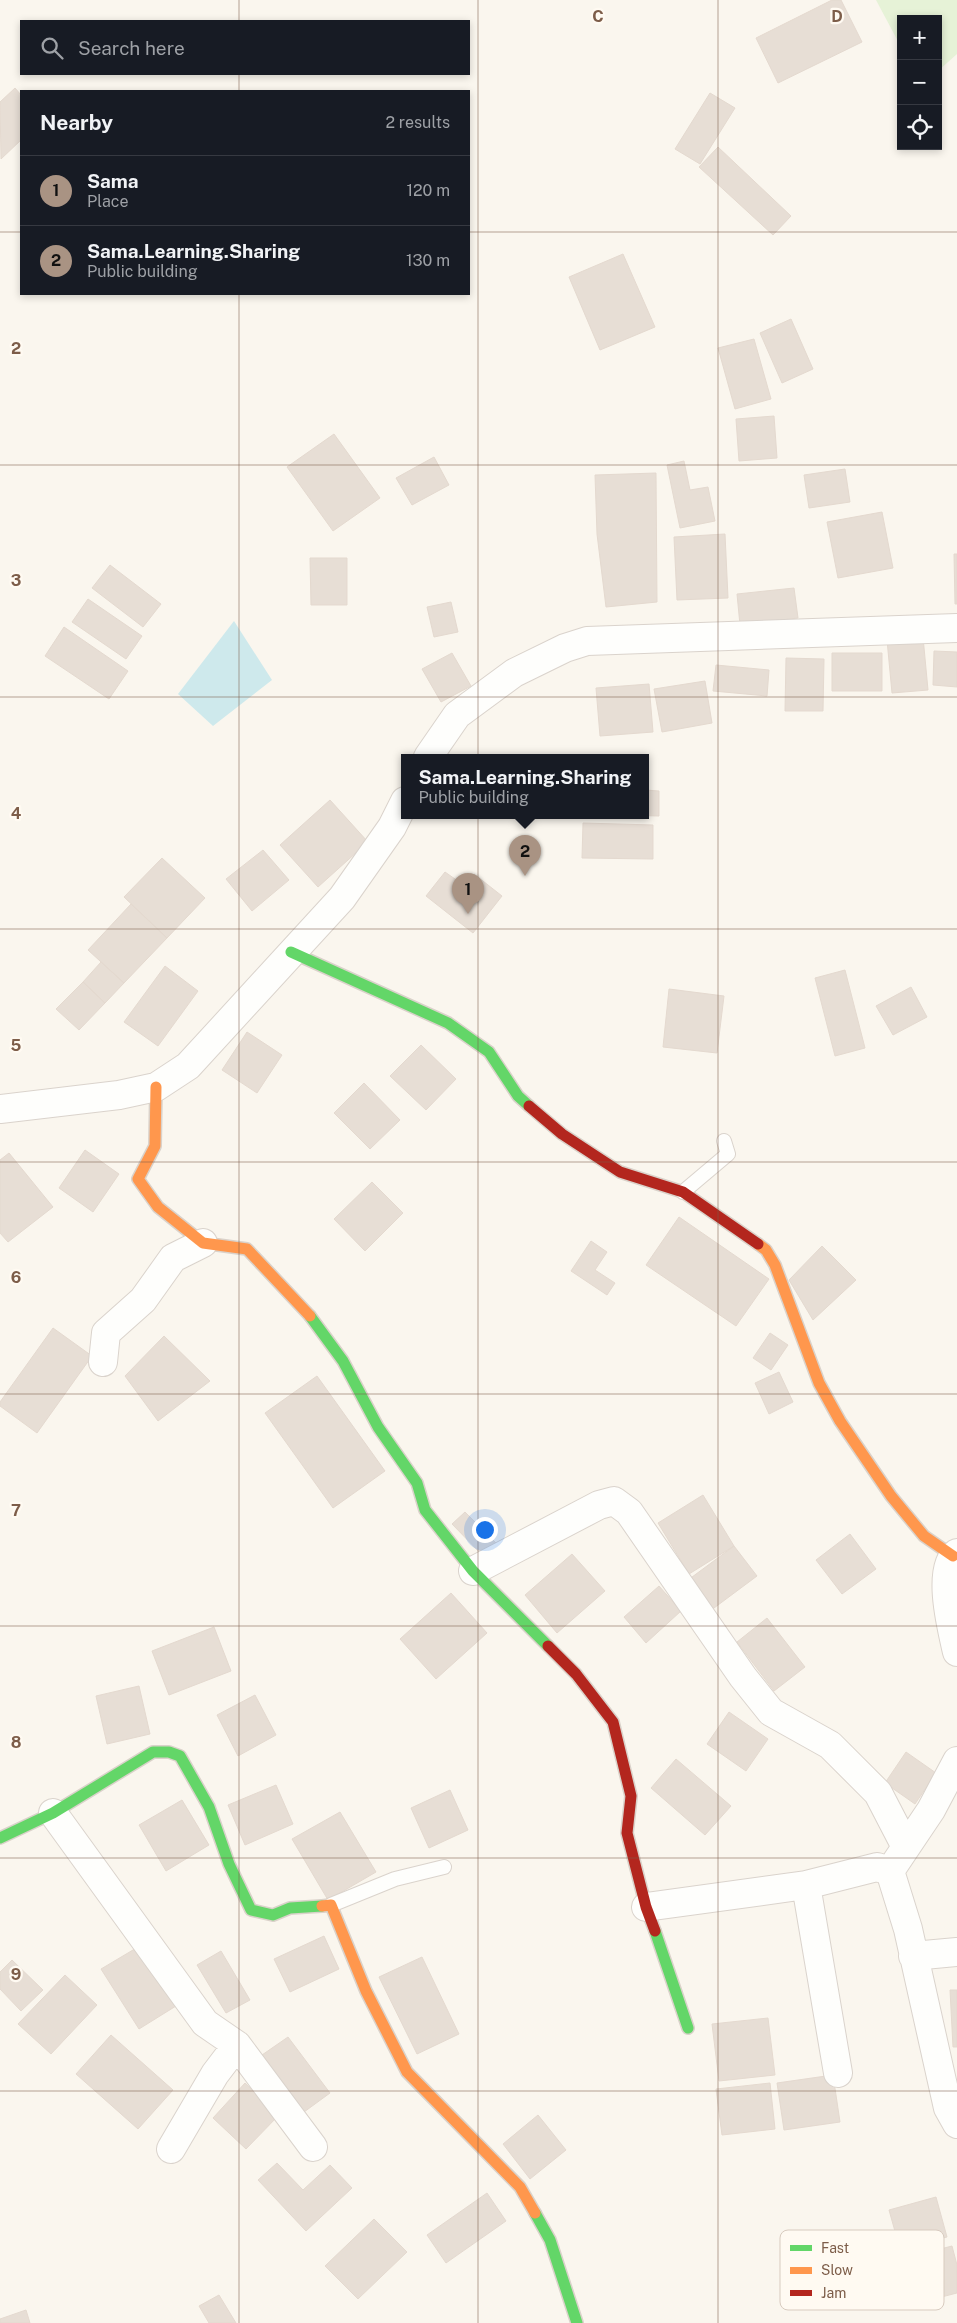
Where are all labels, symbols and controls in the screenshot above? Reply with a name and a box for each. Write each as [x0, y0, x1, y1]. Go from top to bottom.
text: C [592, 7, 604, 26]
text: D [831, 7, 843, 26]
map controls [897, 15, 942, 150]
button: + [897, 15, 942, 60]
search box [20, 20, 470, 75]
icon: search [38, 34, 66, 62]
text: Search here [78, 37, 185, 59]
button: − [897, 60, 942, 105]
button: locate [897, 105, 942, 150]
text: Nearby [40, 110, 113, 135]
text: 2 results [385, 113, 450, 132]
text: Sama [87, 170, 139, 192]
text: 1 [53, 181, 59, 200]
text: 120 m [406, 181, 450, 200]
text: Place [87, 192, 129, 211]
text: Sama.Learning.Sharing [87, 240, 300, 262]
text: 2 [51, 251, 61, 270]
text: 130 m [406, 251, 450, 270]
text: Public building [87, 262, 198, 281]
text: 2 [11, 339, 21, 358]
text: 3 [11, 571, 21, 590]
popup [401, 754, 649, 819]
text: Sama.Learning.Sharing [418, 766, 632, 788]
text: Public building [418, 788, 529, 807]
text: 4 [11, 804, 22, 823]
pin: 2 [509, 835, 541, 876]
pin: 1 [452, 873, 484, 914]
text: 5 [11, 1036, 22, 1055]
text: 6 [11, 1268, 21, 1287]
text: 7 [11, 1501, 21, 1520]
your location [472, 1517, 498, 1543]
text: 8 [11, 1733, 22, 1752]
text: 9 [11, 1965, 21, 1984]
legend [780, 2230, 944, 2310]
text: Fast [821, 2240, 849, 2256]
text: Slow [821, 2262, 853, 2278]
text: Jam [821, 2285, 846, 2301]

